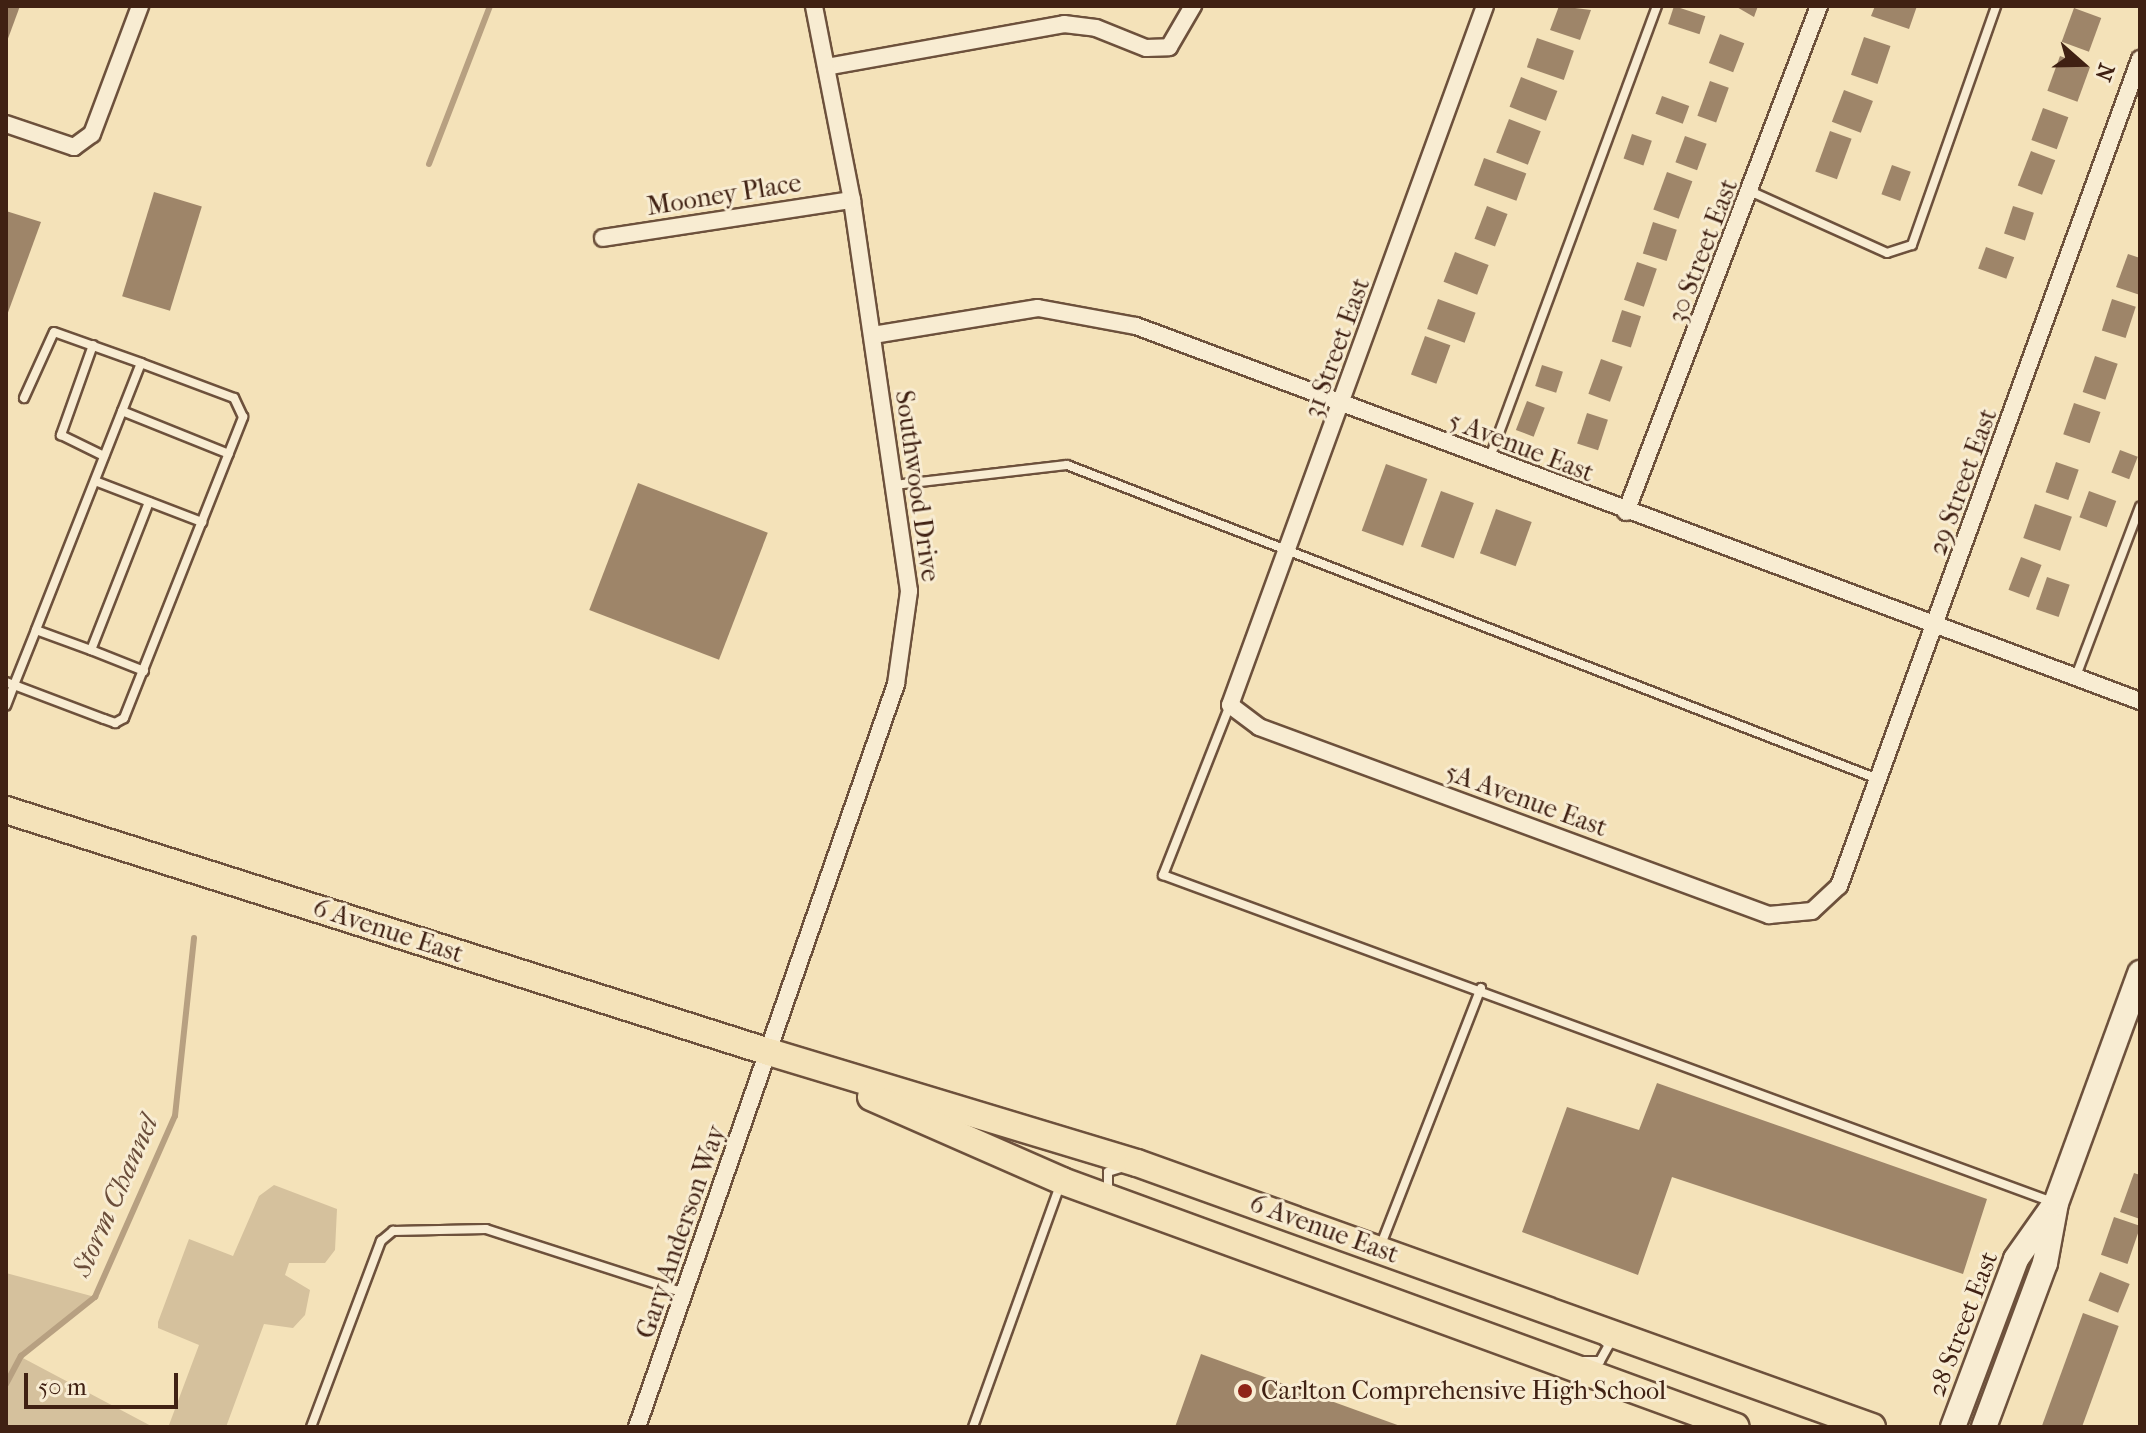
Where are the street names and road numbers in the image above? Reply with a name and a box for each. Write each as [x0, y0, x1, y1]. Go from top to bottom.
street label: Mooney Place [645, 167, 803, 223]
street label: 30 Street East [1661, 175, 1745, 327]
street label: 31 Street East [1297, 274, 1377, 422]
street label: Southwood Drive [888, 388, 946, 584]
street label: 5 Avenue East [1444, 405, 1598, 489]
street label: 29 Street East [1922, 405, 2004, 559]
street label: 5A Avenue East [1441, 756, 1611, 844]
street label: 6 Avenue East [309, 892, 467, 970]
street label: Gary Anderson Way [630, 1121, 732, 1343]
street label: 6 Avenue East [1245, 1188, 1403, 1270]
street label: 28 Street East [1921, 1247, 2005, 1401]

